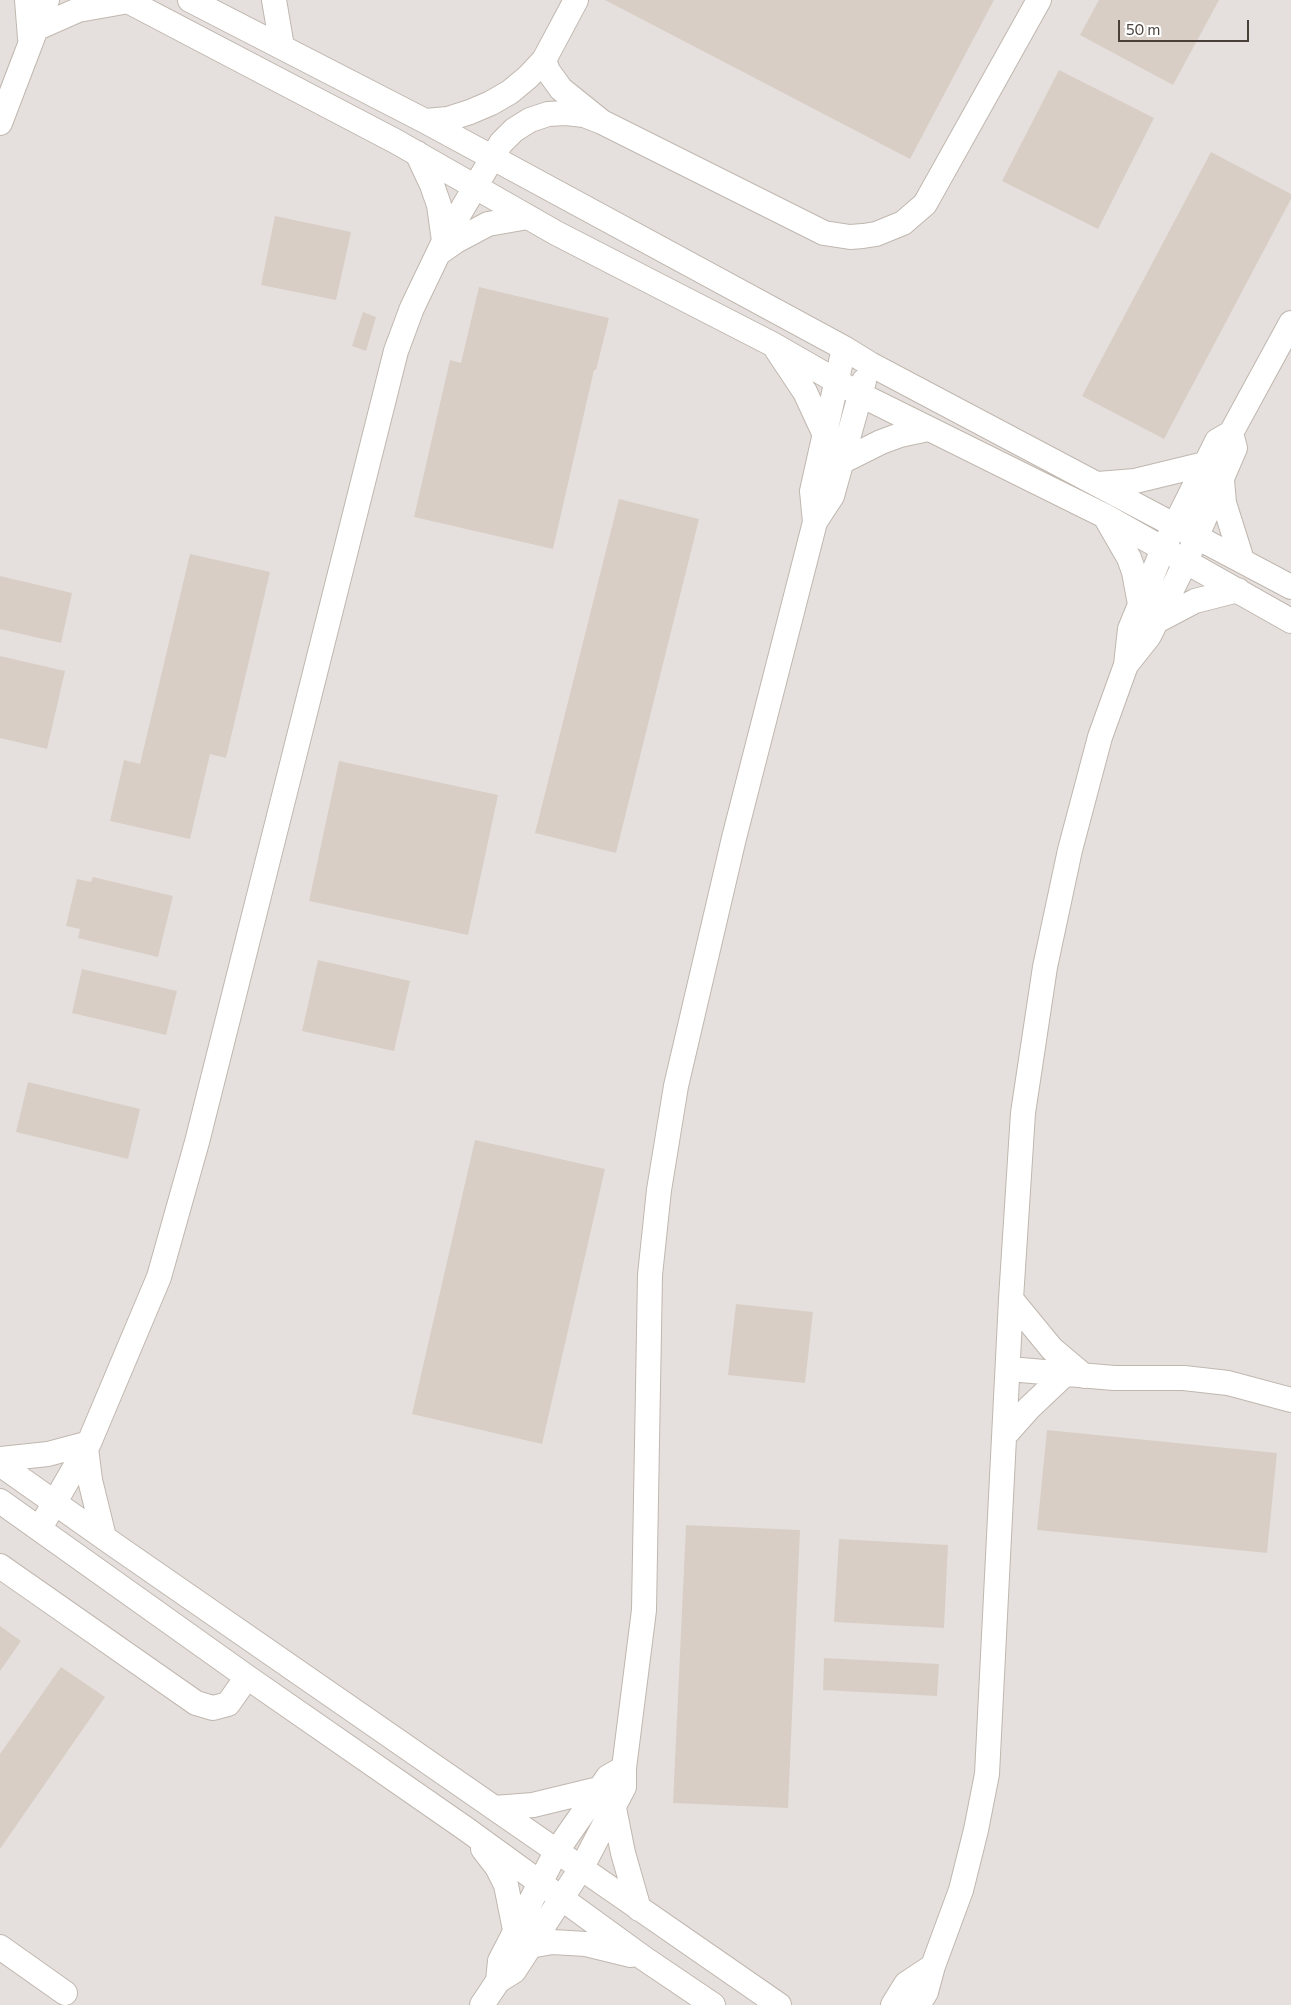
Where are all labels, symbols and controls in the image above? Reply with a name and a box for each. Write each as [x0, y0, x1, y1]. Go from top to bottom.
scale bar [1121, 10, 1252, 42]
text: 50 m [1126, 20, 1160, 38]

